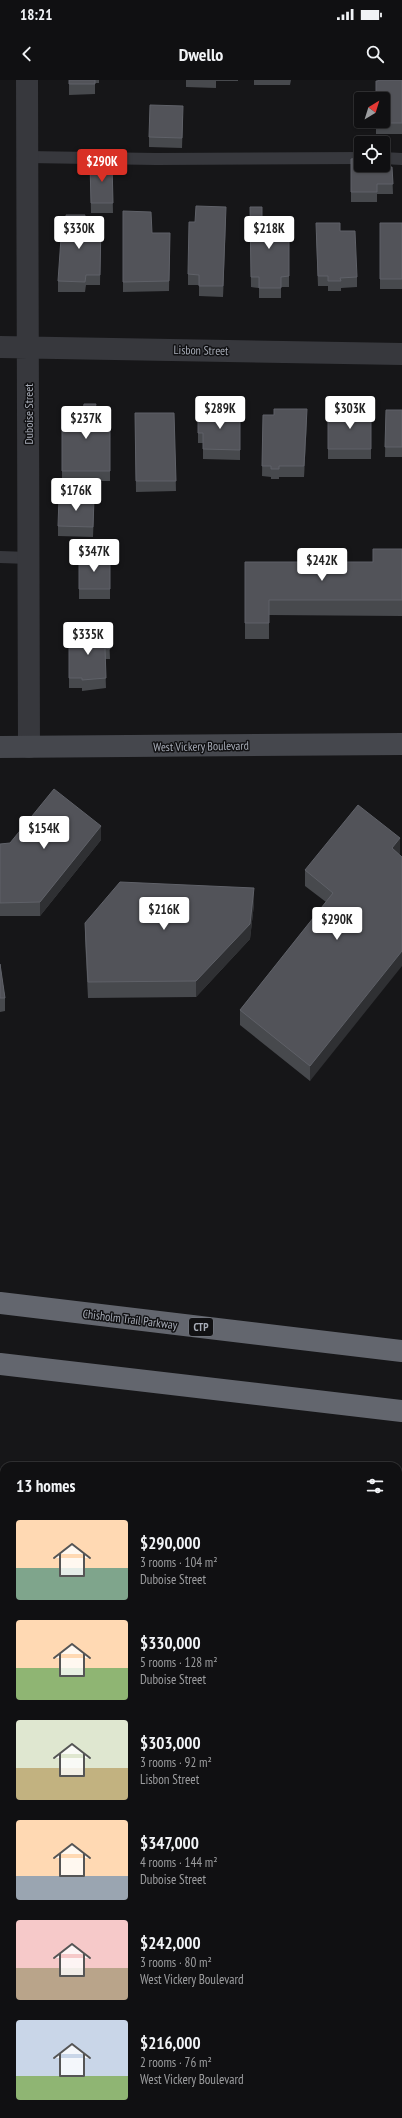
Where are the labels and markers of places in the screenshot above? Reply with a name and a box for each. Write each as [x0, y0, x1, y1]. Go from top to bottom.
pin: $290K [74, 149, 130, 183]
pin: $330K [51, 216, 107, 250]
pin: $218K [241, 216, 297, 250]
pin: $289K [192, 396, 248, 430]
pin: $303K [322, 396, 378, 430]
pin: $237K [58, 406, 114, 440]
pin: $176K [48, 478, 104, 512]
pin: $347K [66, 539, 122, 573]
pin: $242K [294, 548, 350, 582]
pin: $335K [60, 622, 116, 656]
pin: $154K [16, 816, 72, 850]
pin: $216K [136, 897, 192, 931]
pin: $290K [309, 907, 365, 941]

